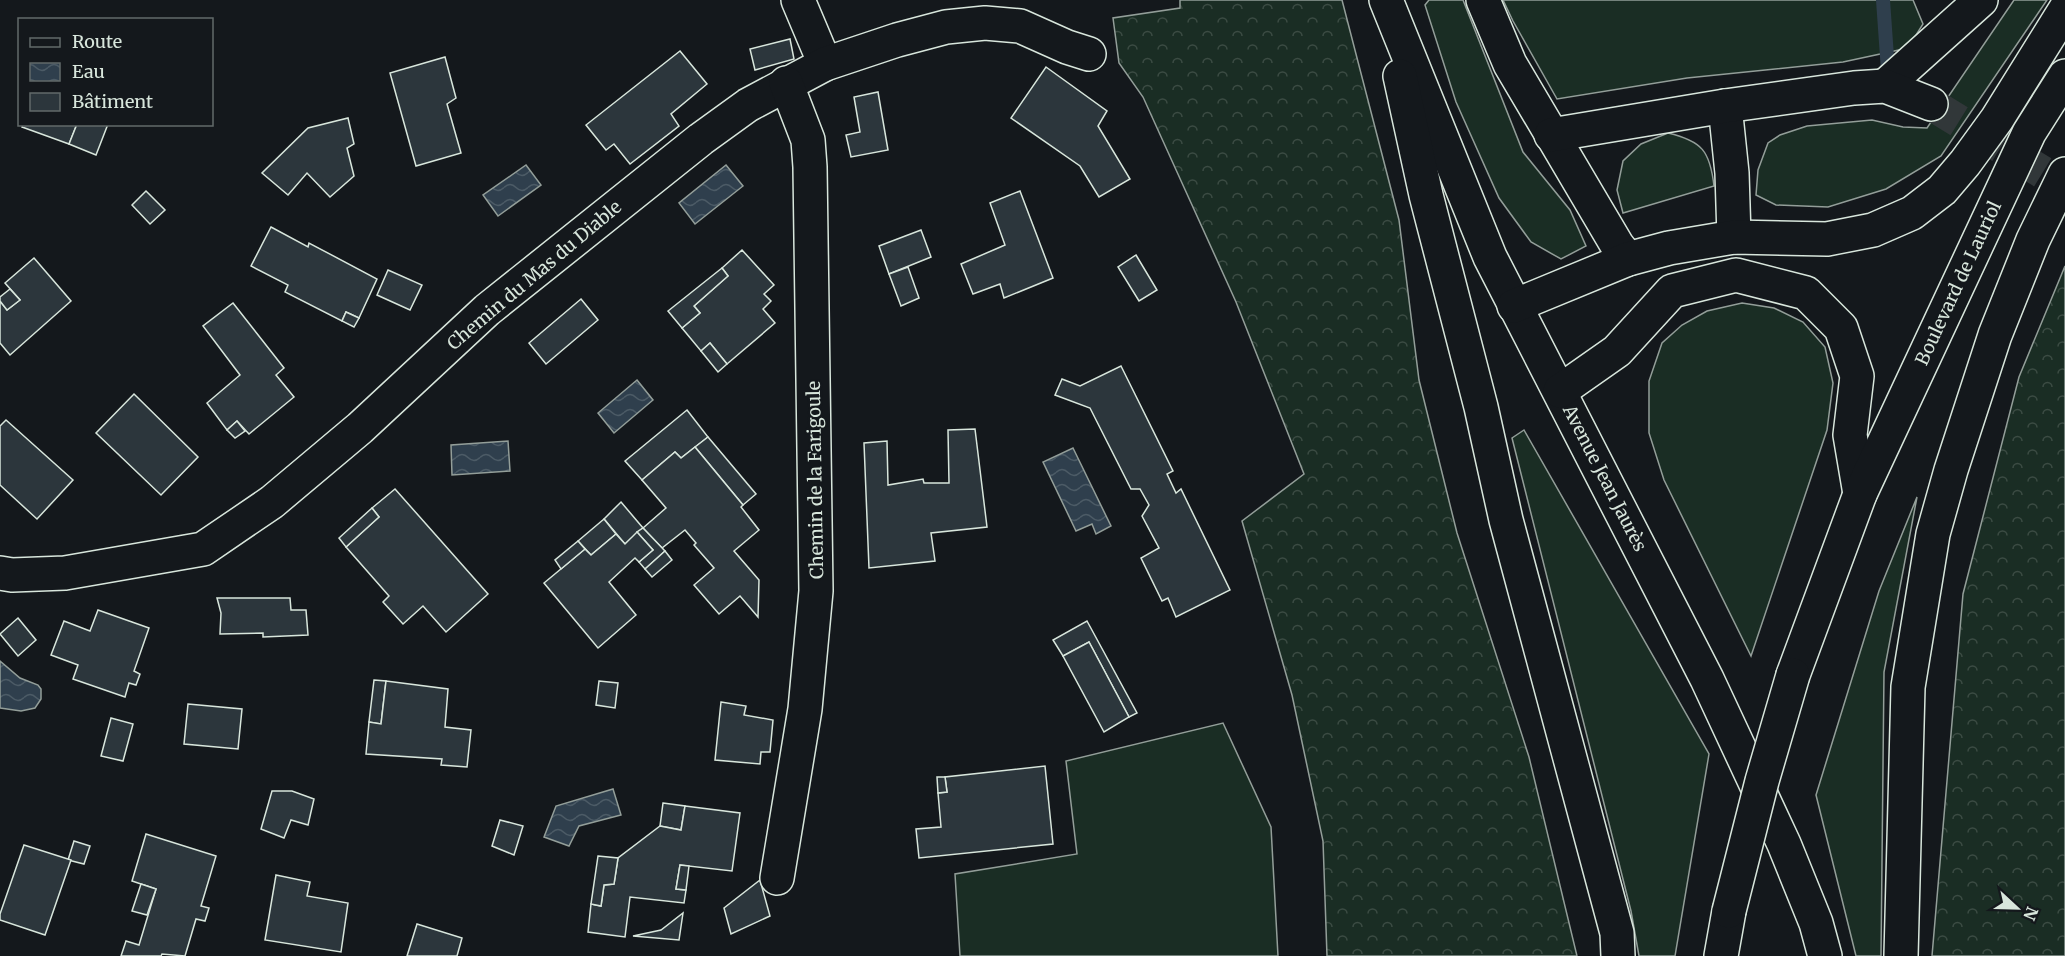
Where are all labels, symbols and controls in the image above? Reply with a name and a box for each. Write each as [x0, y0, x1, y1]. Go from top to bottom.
legend [18, 18, 213, 126]
text: Route [72, 30, 122, 53]
text: Eau [72, 60, 105, 83]
text: Bâtiment [72, 90, 153, 113]
street label: Chemin du Mas du Diable [442, 195, 626, 355]
street label: Boulevard de Lauriol [1910, 197, 2006, 369]
street label: Chemin de la Farigoule [802, 381, 828, 579]
street label: Avenue Jean Jaurès [1558, 400, 1652, 555]
north arrow [1987, 878, 2047, 938]
text: N [2019, 904, 2043, 924]

